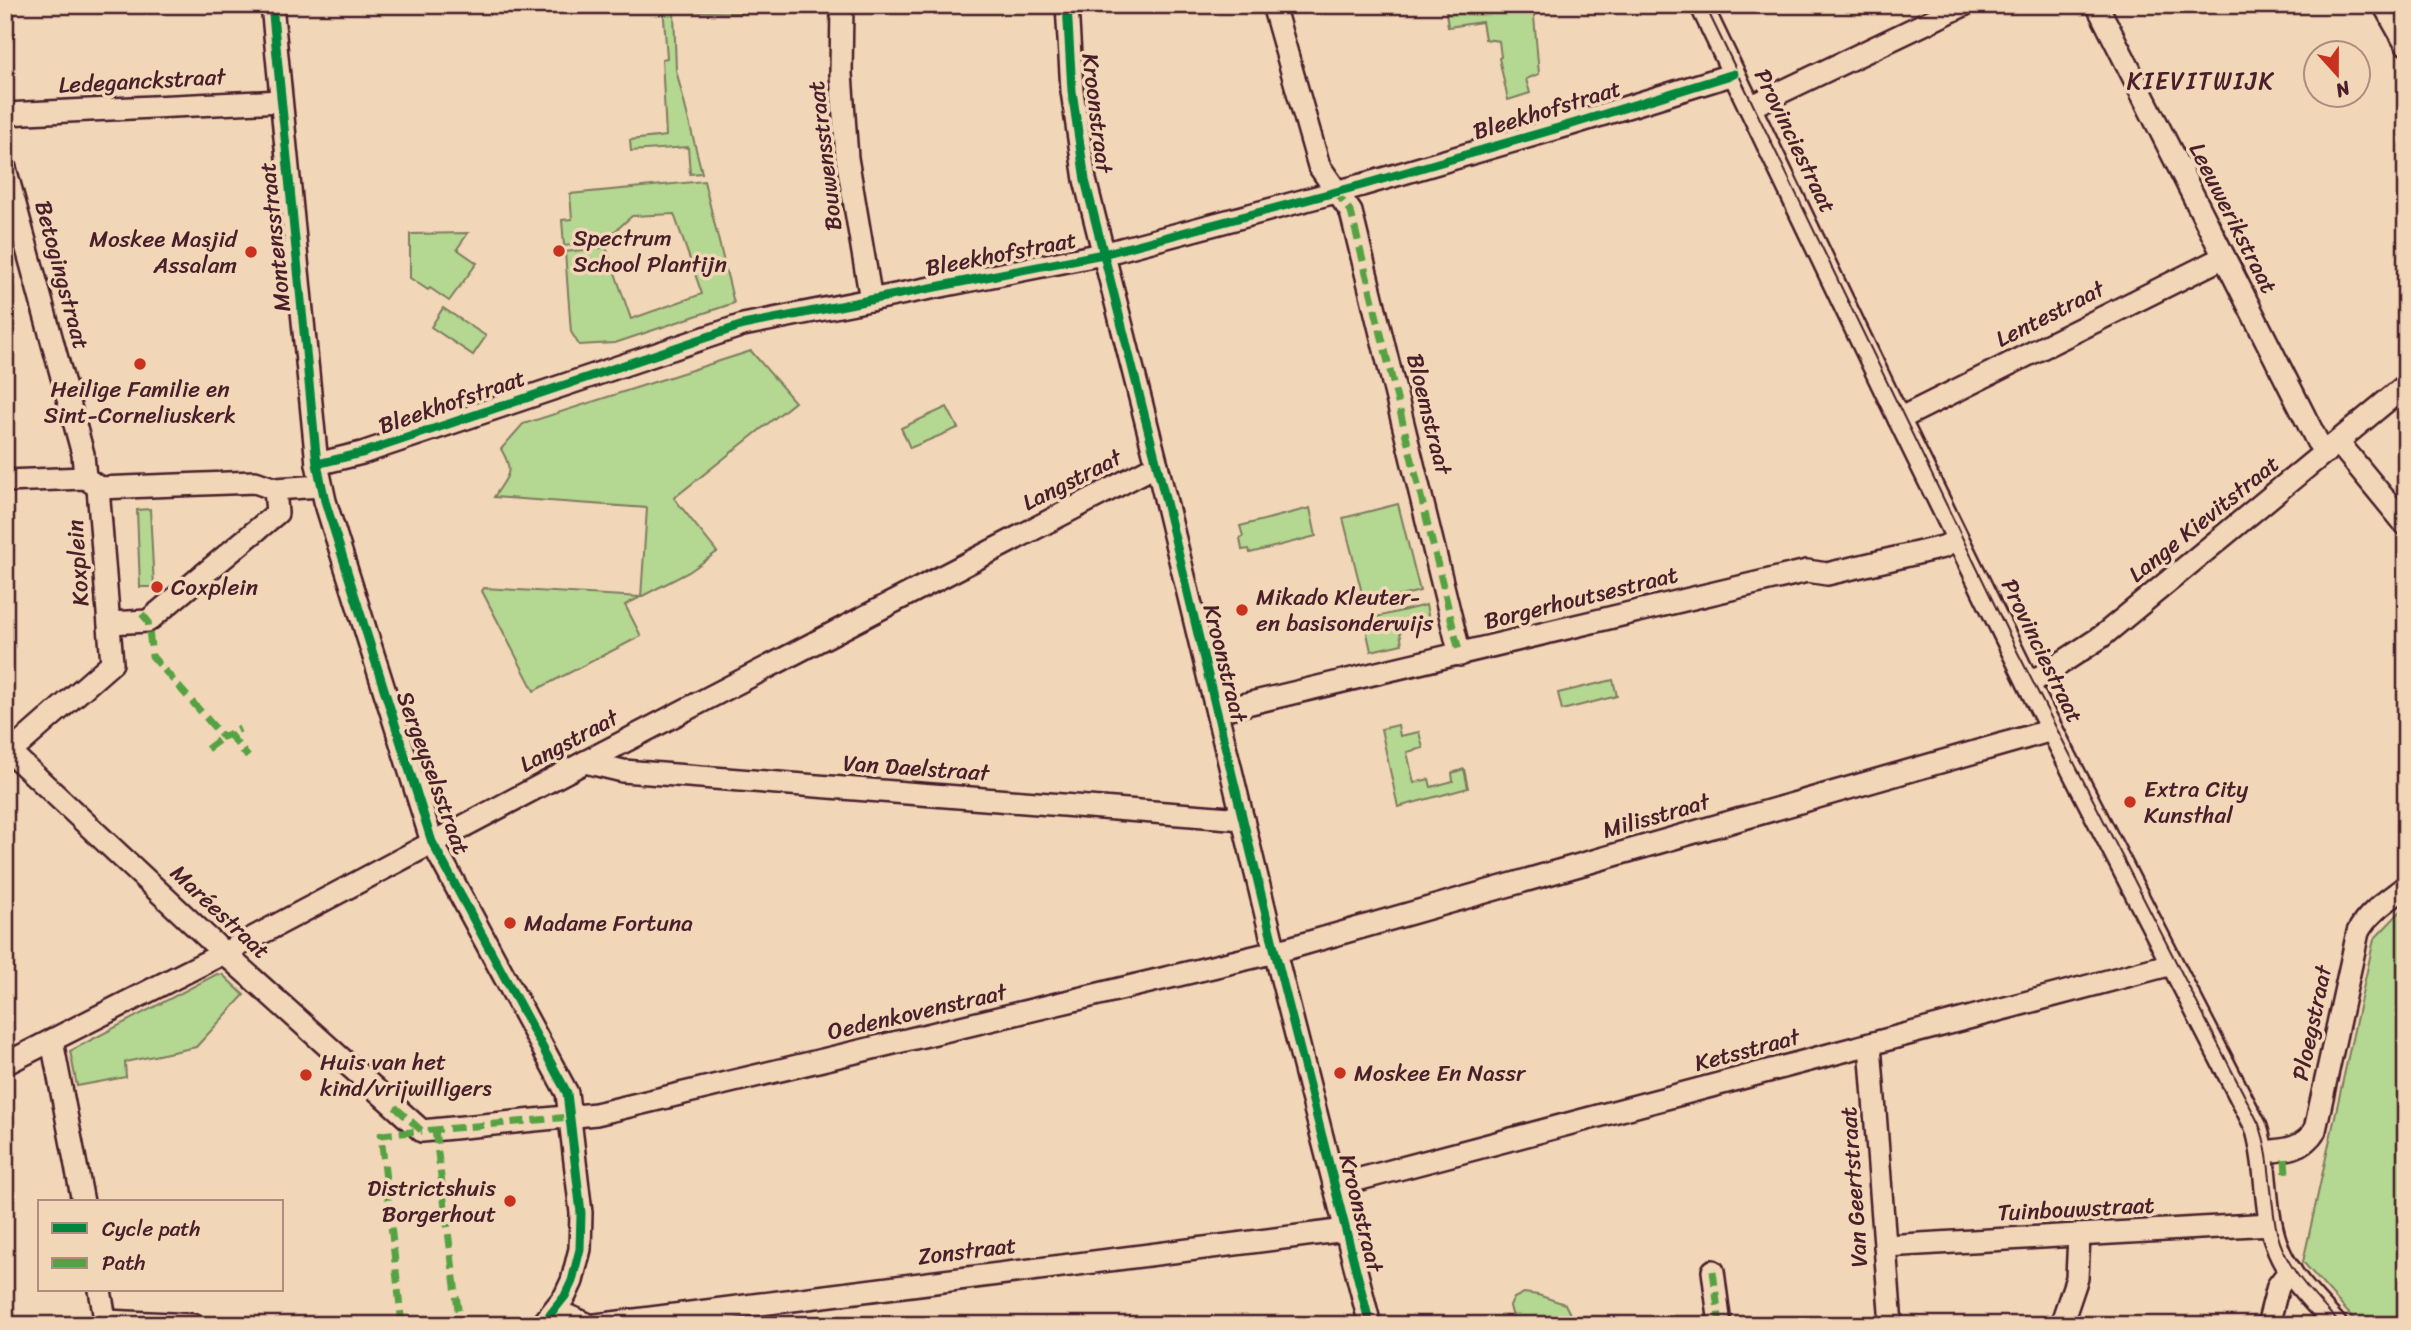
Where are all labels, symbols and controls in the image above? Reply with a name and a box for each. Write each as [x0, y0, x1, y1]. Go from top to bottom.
north arrow [2302, 38, 2372, 108]
street label: Kroonstraat [1069, 51, 1125, 177]
street label: Ledeganckstraat [58, 56, 228, 106]
district label: KIEVITWIJK [2127, 60, 2275, 102]
street label: Provinciestraat [1742, 62, 1848, 220]
street label: Bleekhofstraat [1468, 68, 1626, 152]
text: N [2330, 71, 2356, 107]
street label: Bouwensstraat [795, 79, 855, 233]
street label: Leeuwerikstraat [2177, 135, 2289, 301]
street label: Montensstraat [247, 160, 303, 314]
street label: Betogingstraat [22, 196, 102, 354]
place label: Spectrum School Plantijn [573, 218, 727, 285]
place label: Moskee Masjid Assalam [89, 219, 239, 286]
street label: Bleekhofstraat [922, 219, 1080, 289]
marker: Spectrum School Plantijn [551, 243, 567, 259]
marker: Moskee Masjid Assalam [243, 244, 259, 260]
street label: Lentestraat [1988, 268, 2113, 359]
street label: Bloemstraat [1394, 349, 1464, 481]
marker: Heilige Familie en Sint-Corneliuskerk [132, 356, 148, 372]
street label: Bleekhofstraat [373, 358, 531, 446]
place label: Heilige Familie en Sint-Corneliuskerk [44, 369, 236, 436]
street label: Langstraat [1015, 437, 1131, 523]
street label: Lange Kievitstraat [2119, 445, 2289, 593]
street label: Koxplein [55, 518, 101, 608]
street label: Borgerhoutsestraat [1480, 554, 1682, 642]
place label: Coxplein [171, 567, 258, 608]
street label: Provinciestraat [1989, 572, 2095, 730]
place label: Mikado Kleuter- en basisonderwijs [1256, 577, 1434, 644]
marker: Coxplein [149, 579, 165, 595]
street label: Kroonstraat [1191, 600, 1260, 728]
marker: Mikado Kleuter- en basisonderwijs [1234, 602, 1250, 618]
street label: Sergeyselsstraat [384, 685, 482, 861]
street label: Langstraat [512, 697, 628, 784]
street label: Van Daelstraat [842, 742, 992, 794]
place label: Extra City Kunsthal [2144, 769, 2248, 836]
street label: Milisstraat [1598, 781, 1716, 851]
marker: Extra City Kunsthal [2122, 794, 2138, 810]
street label: Maréestraat [160, 854, 280, 970]
place label: Madame Fortuna [524, 903, 693, 944]
marker: Madame Fortuna [502, 915, 518, 931]
street label: Ploegstraat [2280, 960, 2345, 1084]
street label: Oedenkovenstraat [823, 971, 1012, 1053]
street label: Ketsstraat [1690, 1016, 1806, 1084]
place label: Huis van het kind/vrijwilligers [320, 1042, 492, 1109]
place label: Moskee En Nassr [1354, 1053, 1527, 1094]
marker: Moskee En Nassr [1332, 1065, 1348, 1081]
marker: Huis van het kind/vrijwilligers [298, 1067, 314, 1083]
street label: Van Geertstraat [1828, 1105, 1880, 1269]
street label: Kroonstraat [1327, 1150, 1396, 1278]
place label: Districtshuis Borgerhout [367, 1168, 496, 1235]
street label: Tuinbouwstraat [1997, 1184, 2155, 1234]
marker: Districtshuis Borgerhout [502, 1193, 518, 1209]
legend [38, 1200, 284, 1292]
text: Cycle path [102, 1210, 201, 1248]
street label: Zonstraat [915, 1225, 1019, 1277]
text: Path [102, 1244, 145, 1282]

